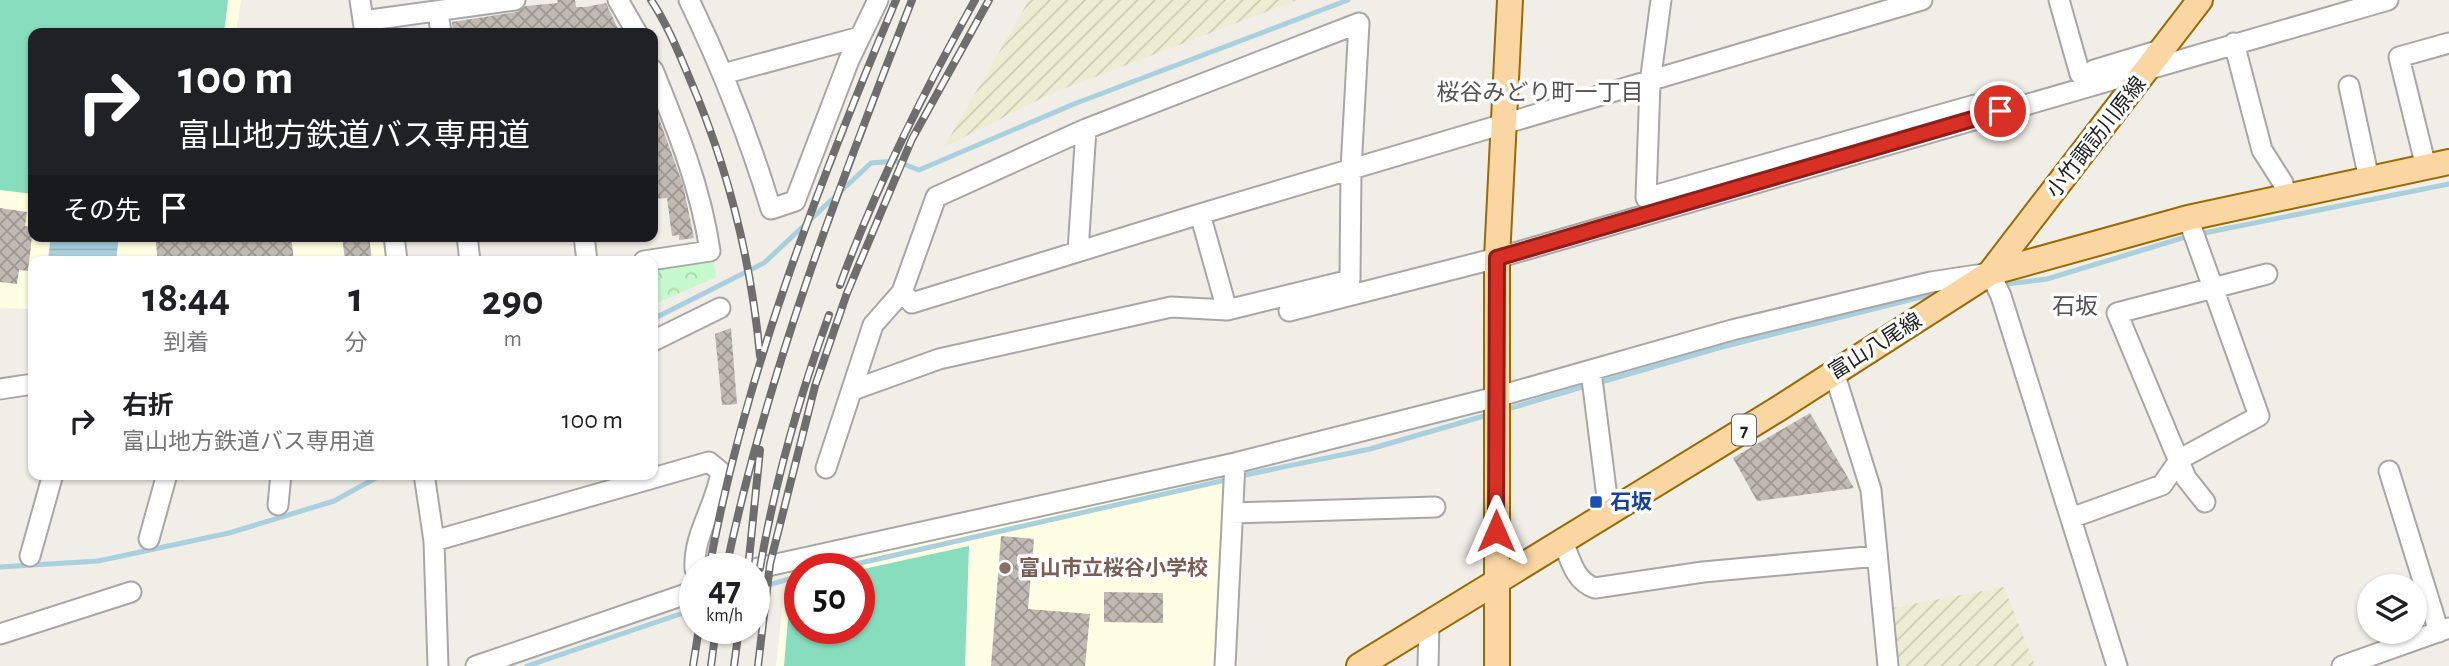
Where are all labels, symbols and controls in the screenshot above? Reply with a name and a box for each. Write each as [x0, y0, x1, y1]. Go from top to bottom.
text: 100 m [178, 54, 294, 103]
icon: right [63, 56, 154, 147]
street label: 小竹諏訪川原線 [2042, 72, 2150, 202]
district label: 桜谷みどり町一丁目 [1437, 80, 1644, 105]
pin [1970, 81, 2030, 141]
icon: arrive [1981, 92, 2019, 130]
text: 富山地方鉄道バス専用道 [178, 120, 530, 152]
icon: arrive [155, 189, 193, 227]
text: その先 [63, 198, 141, 224]
text: 18:44 [142, 277, 230, 319]
text: 1 [348, 277, 363, 319]
text: 290 [482, 280, 544, 322]
district label: 石坂 [2052, 294, 2098, 319]
street label: 富山八尾線 [1825, 309, 1925, 383]
text: m [503, 328, 522, 351]
text: 到着 [163, 332, 209, 355]
text: 分 [344, 332, 367, 355]
text: 右折 [122, 393, 174, 419]
icon: right [63, 402, 101, 440]
text: 100 m [562, 407, 623, 433]
road number: 7 [1732, 414, 1756, 446]
text: 富山地方鉄道バス専用道 [122, 431, 375, 454]
place label: 石坂 [1610, 491, 1652, 513]
position arrow [1459, 494, 1533, 568]
marker: 石坂 [1588, 494, 1604, 510]
speed limit sign: 50 [784, 553, 875, 644]
place label: 富山市立桜谷小学校 [1019, 557, 1208, 579]
marker: 富山市立桜谷小学校 [997, 560, 1013, 576]
text: 47 [708, 572, 741, 607]
map controls [2357, 574, 2427, 644]
button: layers [2357, 574, 2427, 644]
text: km/h [706, 607, 743, 625]

